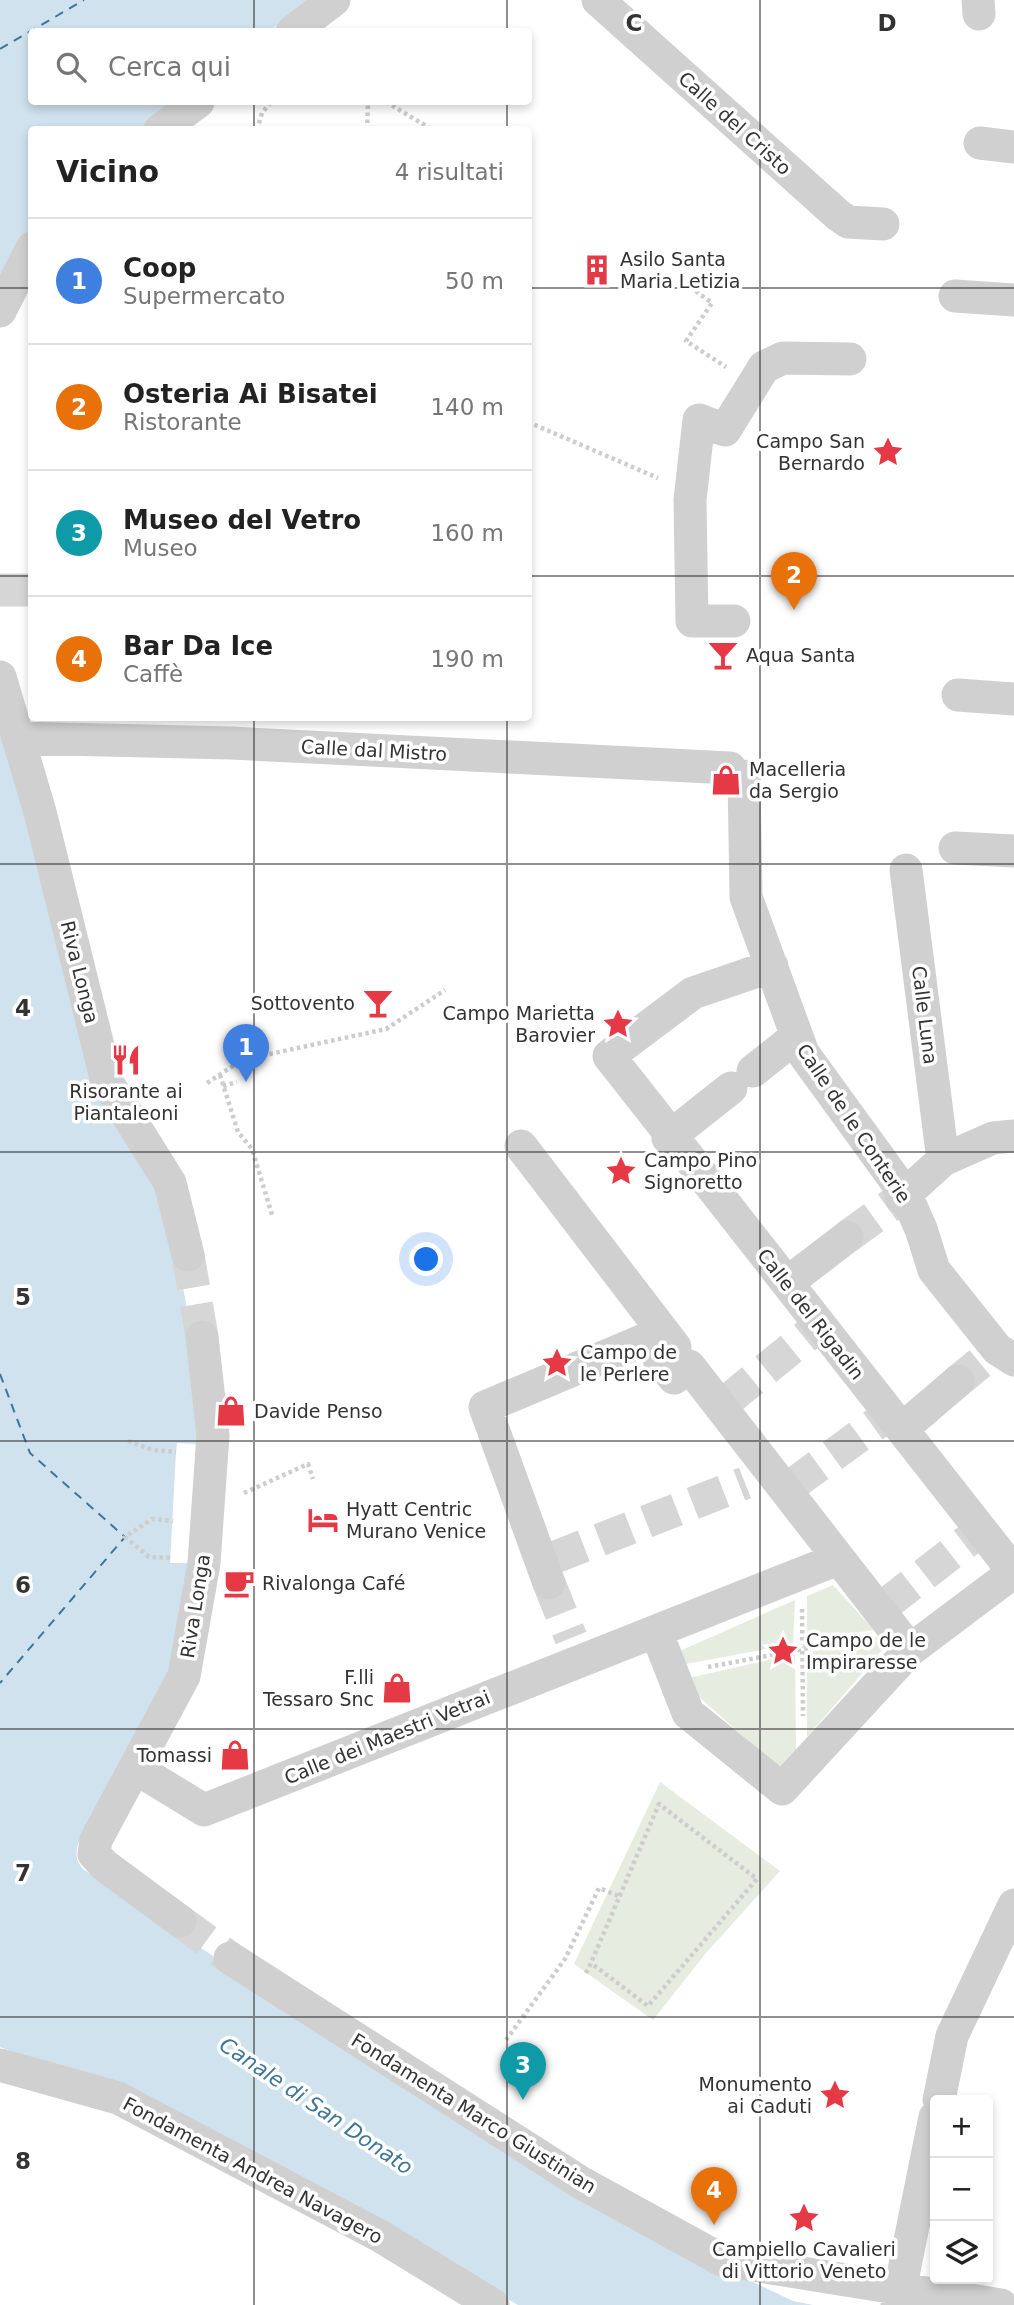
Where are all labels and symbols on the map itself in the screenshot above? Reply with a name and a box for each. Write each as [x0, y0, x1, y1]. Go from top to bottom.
text: C [626, 10, 642, 36]
text: D [877, 10, 897, 36]
street label: Calle del Cristo [674, 67, 796, 179]
place label: Asilo Santa Maria Letizia [620, 248, 740, 292]
building icon: Asilo Santa Maria Letizia [580, 253, 614, 287]
place label: Campo San Bernardo [756, 430, 865, 474]
place icon: Campo San Bernardo [871, 435, 905, 469]
pin: 2 [771, 552, 817, 610]
bar icon: Aqua Santa [706, 638, 740, 672]
place label: Aqua Santa [746, 644, 855, 666]
street label: Calle dal Mistro [300, 735, 448, 765]
place label: Macelleria da Sergio [749, 758, 846, 802]
shop icon: Macelleria da Sergio [709, 763, 743, 797]
street label: Riva Longa [57, 918, 103, 1026]
street label: Calle Luna [908, 964, 942, 1066]
bar icon: Sottovento [361, 986, 395, 1020]
place label: Sottovento [251, 992, 355, 1014]
text: 4 [15, 995, 31, 1021]
place label: Campo Marietta Barovier [442, 1002, 595, 1046]
place icon: Campo Marietta Barovier [601, 1007, 635, 1041]
pin: 1 [223, 1024, 269, 1082]
street label: Calle de le Conterie [793, 1039, 915, 1207]
restaurant icon: Risorante ai Piantaleoni [109, 1043, 143, 1077]
place label: Risorante ai Piantaleoni [69, 1080, 183, 1124]
place label: Campo Pino Signoretto [644, 1149, 757, 1193]
place icon: Campo Pino Signoretto [604, 1154, 638, 1188]
your location [409, 1242, 443, 1276]
street label: Calle del Rigadin [753, 1244, 869, 1384]
text: 5 [15, 1284, 31, 1310]
place label: Campo de le Perlere [580, 1341, 677, 1385]
place icon: Campo de le Perlere [540, 1346, 574, 1380]
shop icon: Davide Penso [214, 1394, 248, 1428]
place label: Davide Penso [254, 1400, 383, 1422]
place label: Hyatt Centric Murano Venice [346, 1498, 486, 1542]
hotel icon: Hyatt Centric Murano Venice [306, 1503, 340, 1537]
street label: Riva Longa [176, 1552, 214, 1660]
cafe icon: Rivalonga Café [222, 1566, 256, 1600]
text: 6 [15, 1572, 31, 1598]
place label: Rivalonga Café [262, 1572, 405, 1594]
place label: Campo de le Impiraresse [806, 1629, 926, 1673]
place icon: Campo de le Impiraresse [766, 1634, 800, 1668]
place label: F.lli Tessaro Snc [262, 1666, 374, 1710]
shop icon: F.lli Tessaro Snc [380, 1671, 414, 1705]
street label: Calle dei Maestri Vetrai [281, 1686, 493, 1788]
shop icon: Tomassi [218, 1738, 252, 1772]
place label: Tomassi [136, 1744, 212, 1766]
text: 7 [15, 1860, 31, 1886]
street label: Fondamenta Marco Giustinian [348, 2028, 600, 2198]
water label: Canale di San Donato [215, 2032, 417, 2180]
pin: 3 [500, 2042, 546, 2100]
place label: Monumento ai Caduti [699, 2073, 812, 2117]
place icon: Monumento ai Caduti [818, 2078, 852, 2112]
street label: Fondamenta Andrea Navagero [120, 2092, 386, 2248]
text: 8 [15, 2148, 31, 2174]
pin: 4 [691, 2167, 737, 2225]
place icon: Campiello Cavalieri di Vittorio Veneto [787, 2201, 821, 2235]
place label: Campiello Cavalieri di Vittorio Veneto [712, 2238, 896, 2282]

